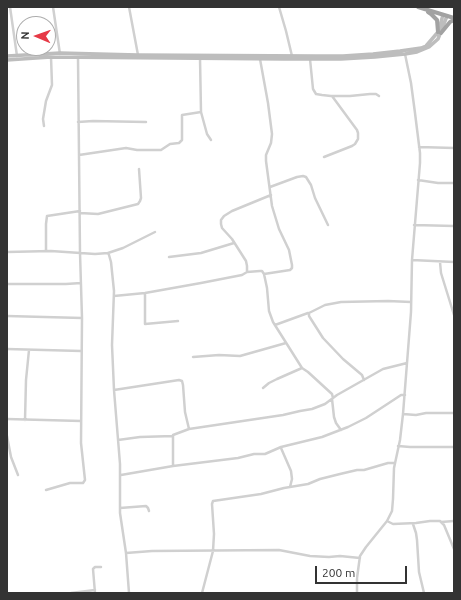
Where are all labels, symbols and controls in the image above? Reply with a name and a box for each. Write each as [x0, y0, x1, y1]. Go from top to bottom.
north arrow [16, 16, 56, 56]
text: N [19, 31, 31, 40]
scale bar [317, 558, 409, 584]
text: 200 m [322, 566, 355, 579]

